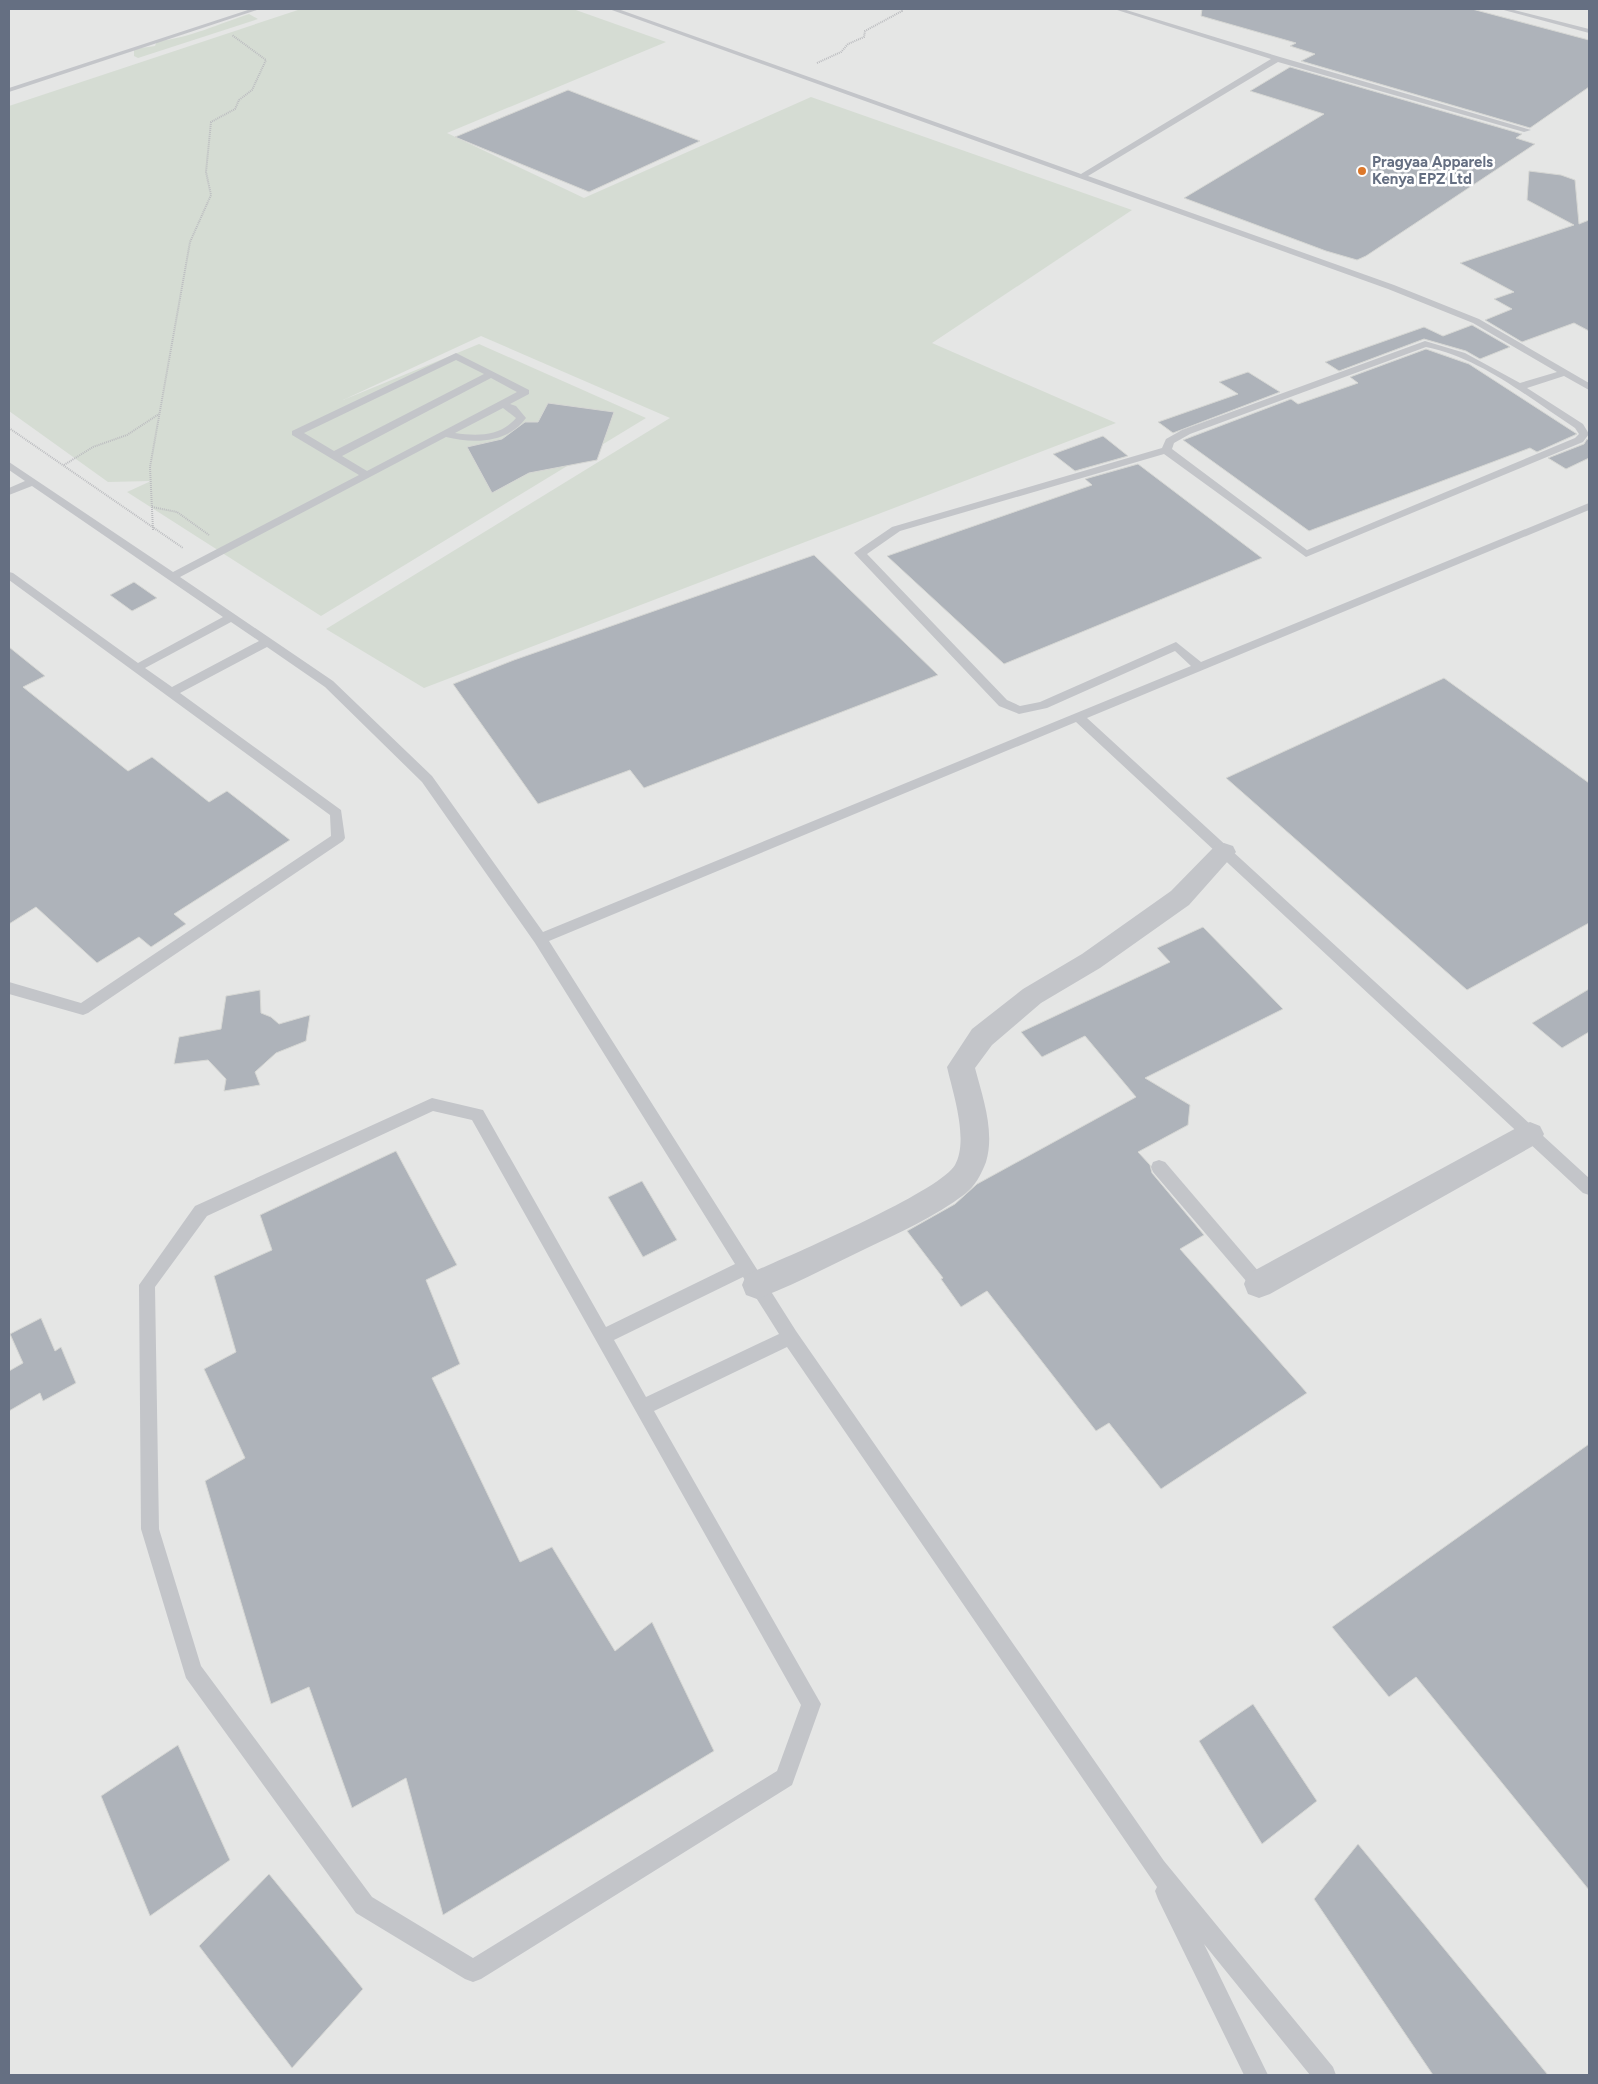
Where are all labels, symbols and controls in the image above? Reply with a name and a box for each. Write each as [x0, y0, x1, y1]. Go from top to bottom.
place label: Pragyaa Apparels Kenya EPZ Ltd [1372, 153, 1493, 188]
marker: Pragyaa Apparels Kenya EPZ Ltd [1356, 165, 1368, 177]

